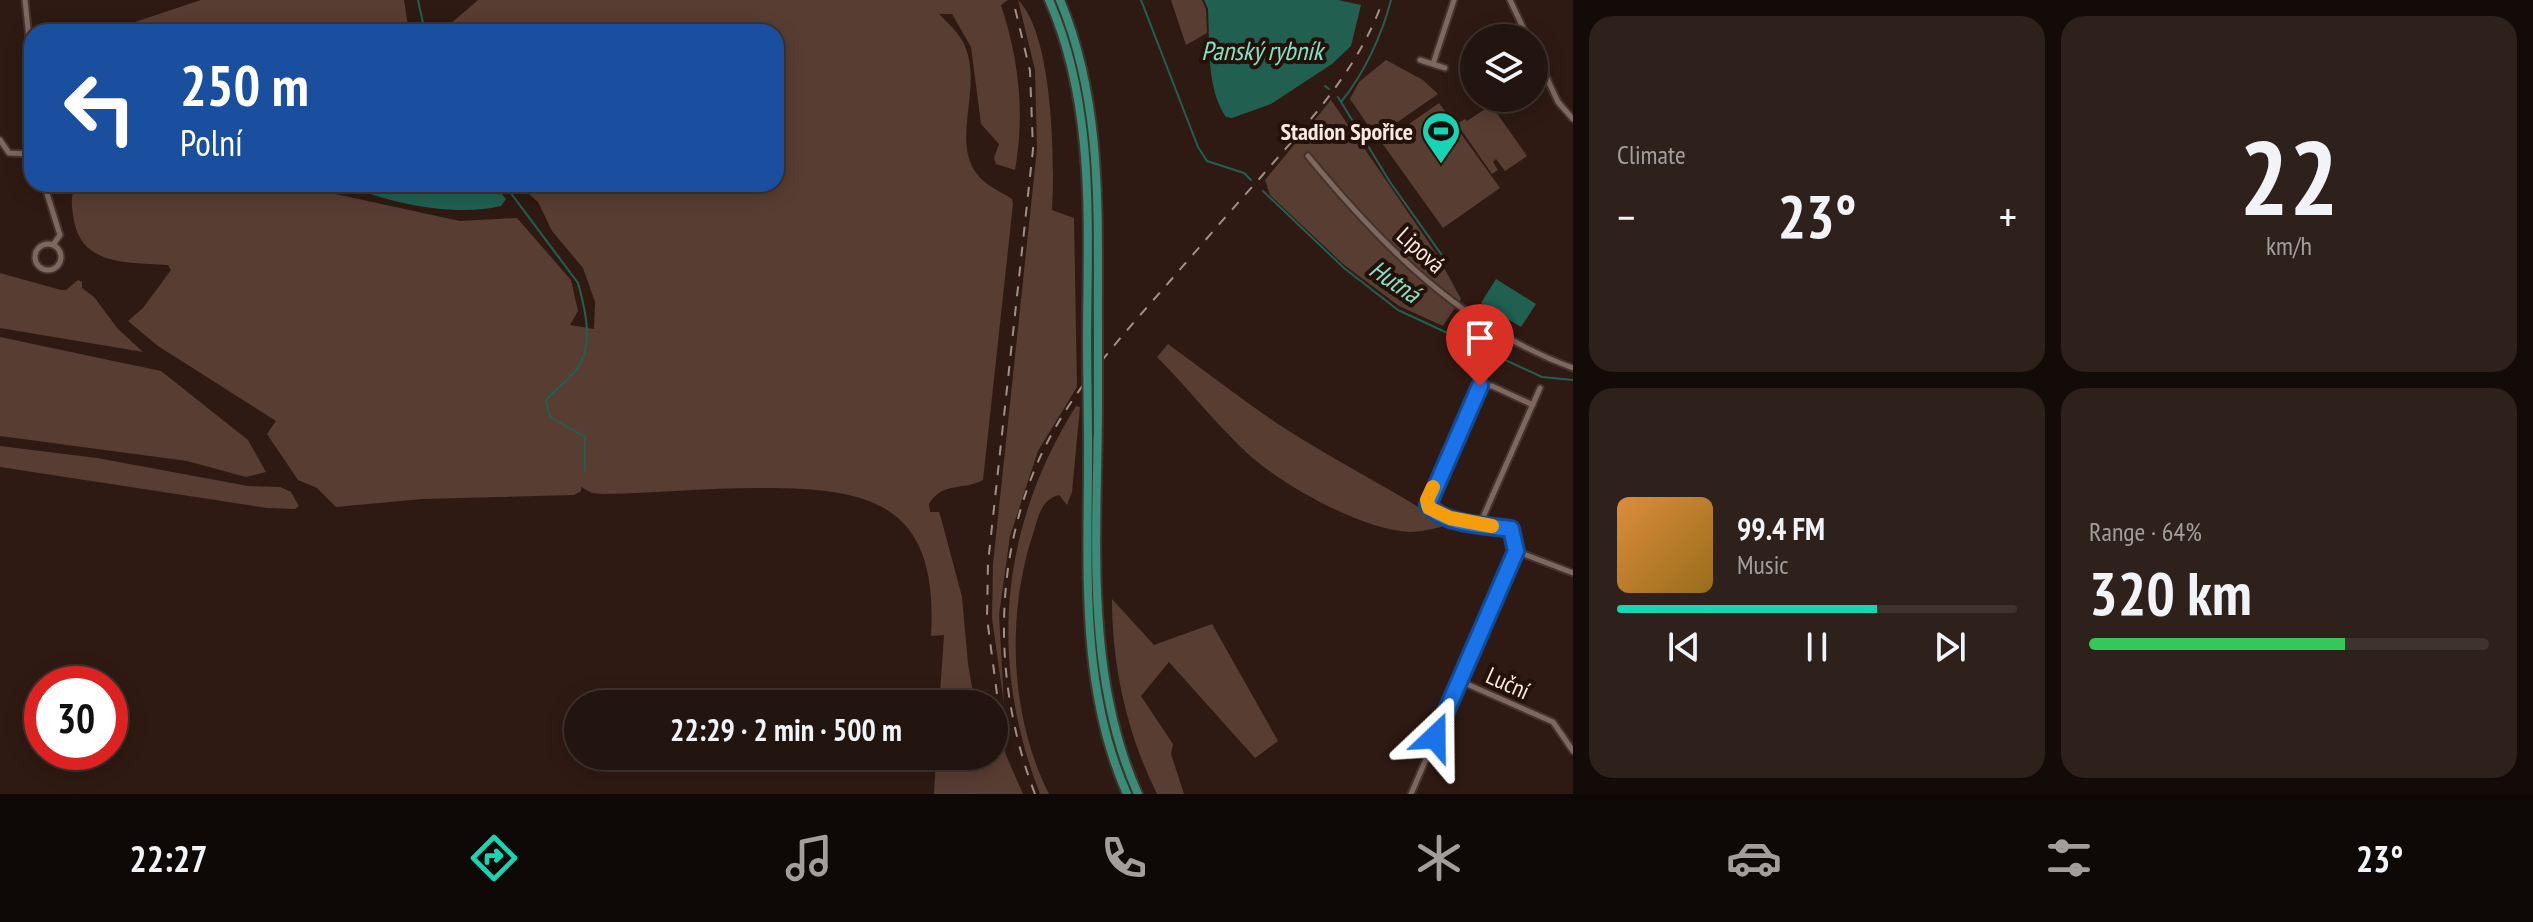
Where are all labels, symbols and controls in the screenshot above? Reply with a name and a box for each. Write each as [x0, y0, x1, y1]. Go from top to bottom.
map controls [1460, 24, 1548, 112]
button: layers [1460, 24, 1548, 112]
water label: Panský rybník [1201, 34, 1326, 67]
text: 250 m [180, 49, 309, 121]
icon: left [48, 56, 152, 160]
text: 22 [2239, 109, 2339, 244]
sports icon: Stadion Spořice [1420, 110, 1462, 165]
place label: Stadion Spořice [1280, 116, 1413, 147]
text: Polní [180, 119, 243, 166]
text: Climate [1617, 138, 1686, 171]
text: 23° [1777, 177, 1857, 255]
text: − [1617, 188, 1635, 245]
text: + [1999, 188, 2017, 245]
street label: Lipová [1390, 220, 1452, 280]
text: km/h [2266, 229, 2312, 262]
water label: Hutná [1363, 252, 1428, 311]
pin [1446, 304, 1514, 386]
icon: arrive [1458, 316, 1502, 360]
text: 99.4 FM [1737, 509, 1825, 548]
text: Range · 64% [2089, 515, 2202, 548]
text: Music [1737, 548, 1789, 581]
text: 320 km [2089, 554, 2252, 632]
icon: previous [1662, 625, 1706, 669]
icon: pause [1795, 625, 1839, 669]
icon: next [1928, 625, 1972, 669]
street label: Luční [1481, 660, 1535, 706]
speed limit sign: 30 [24, 666, 128, 770]
position arrow [1393, 695, 1477, 779]
text: 22:29 · 2 min · 500 m [670, 710, 902, 749]
icon: directions [466, 830, 522, 886]
icon: music [781, 830, 837, 886]
icon: phone [1096, 830, 1152, 886]
icon: climate [1411, 830, 1467, 886]
icon: car [1726, 830, 1782, 886]
icon: filters [2041, 830, 2097, 886]
text: 22:27 [129, 835, 207, 882]
text: 23° [2356, 835, 2403, 882]

